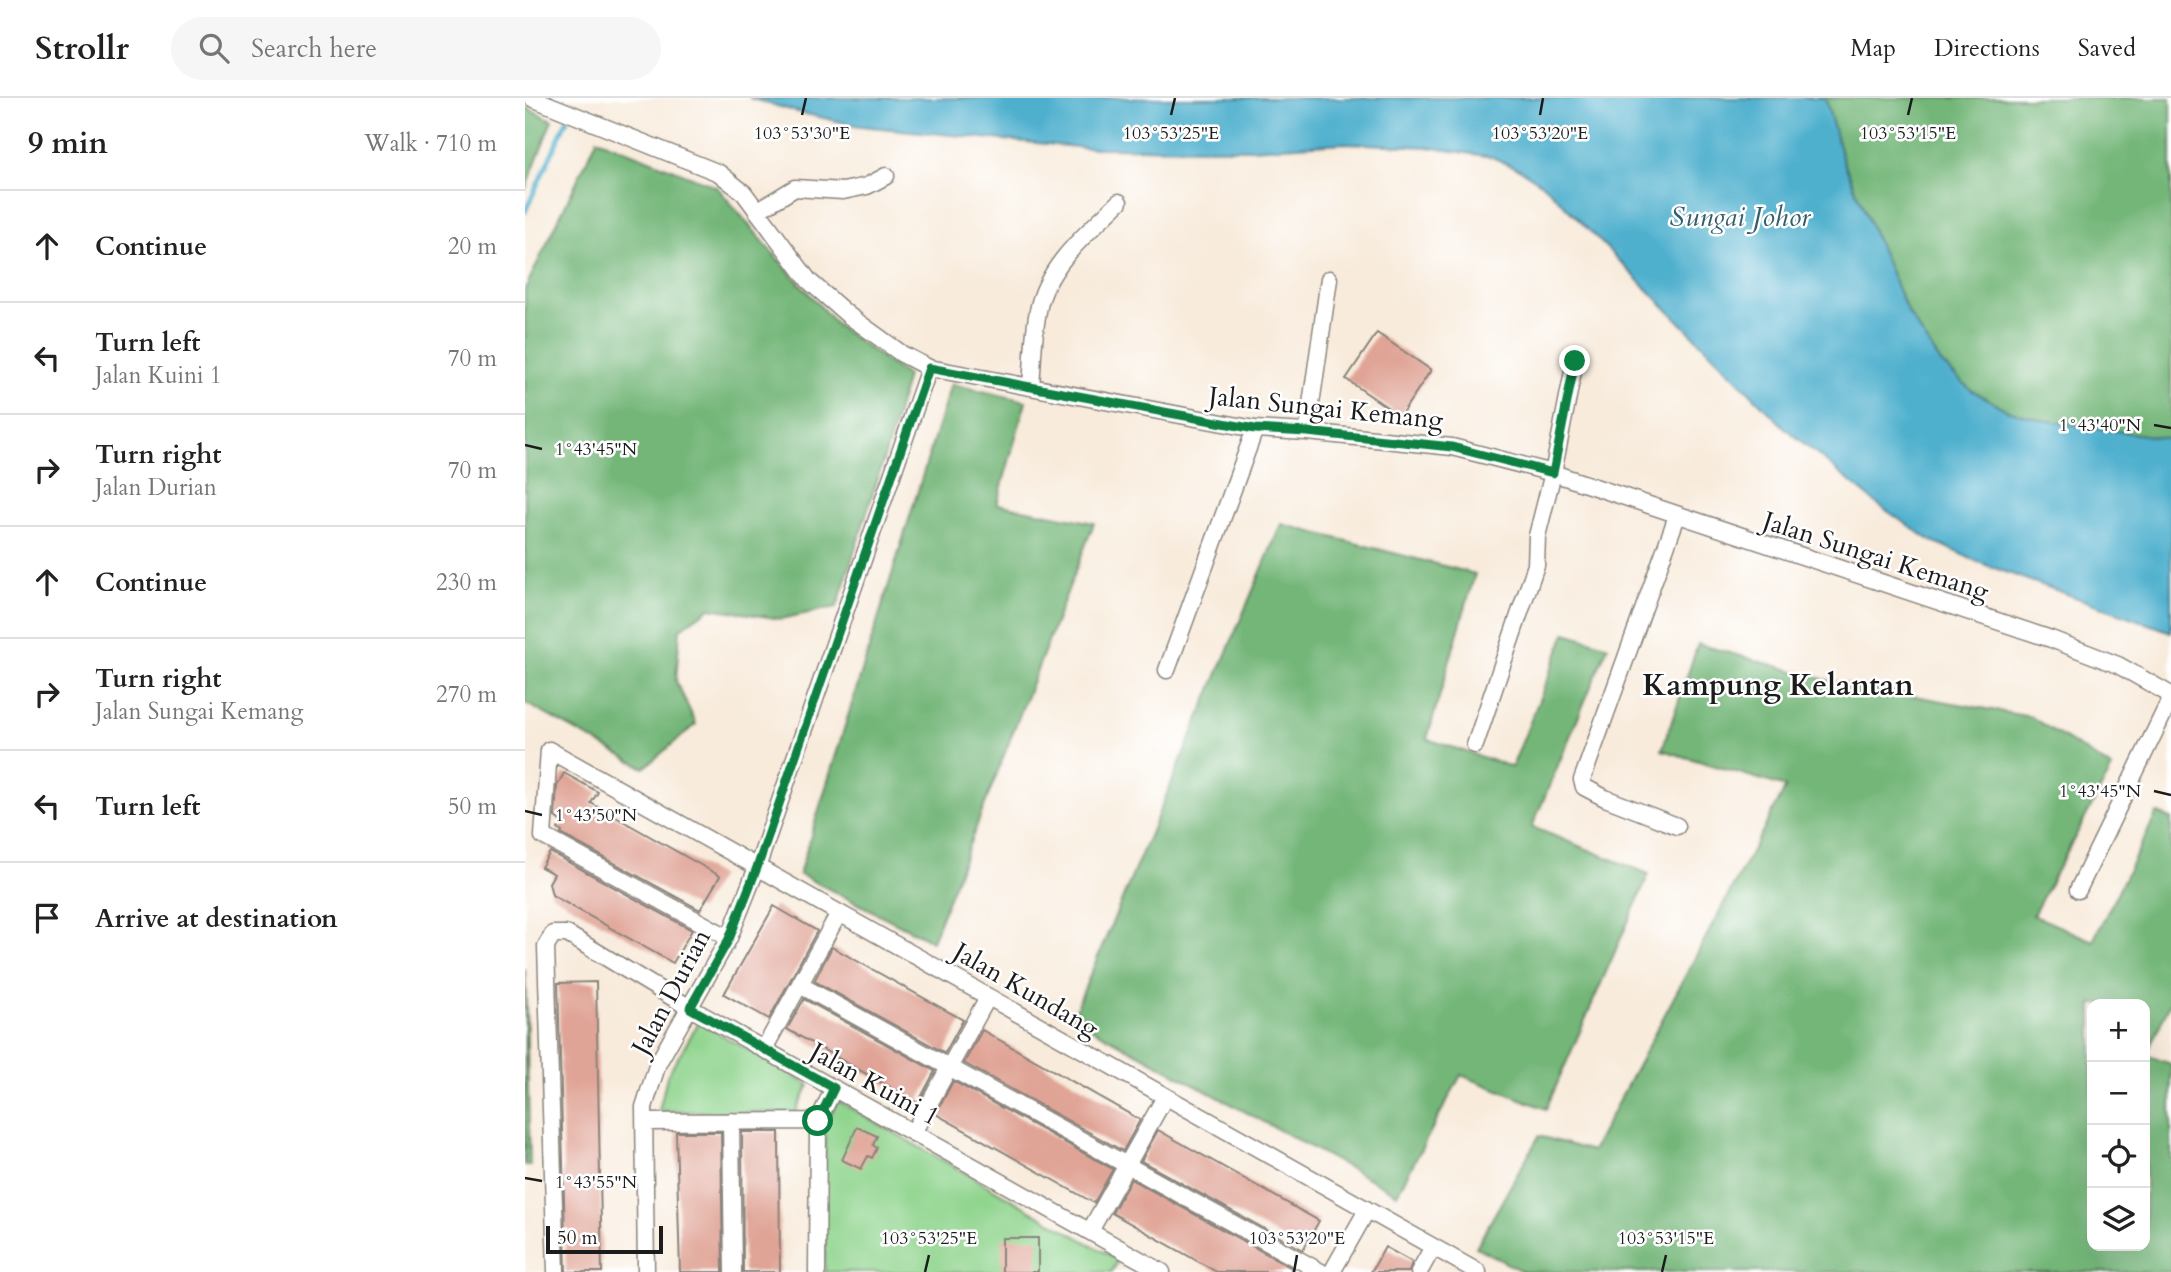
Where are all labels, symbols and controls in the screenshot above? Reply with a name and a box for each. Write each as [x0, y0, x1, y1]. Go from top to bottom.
search box [171, 17, 661, 80]
text: Strollr [35, 26, 129, 71]
icon: search [195, 29, 233, 67]
text: Search here [251, 31, 377, 66]
text: Map [1850, 32, 1896, 65]
text: Directions [1934, 32, 2040, 65]
text: Saved [2078, 32, 2136, 65]
text: 103°53'30"E [754, 121, 850, 146]
text: 103°53'25"E [1123, 121, 1219, 146]
text: 103°53'20"E [1492, 121, 1588, 146]
text: 103°53'15"E [1860, 121, 1956, 146]
text: 9 min [28, 123, 108, 164]
text: Walk · 710 m [364, 128, 497, 159]
water label: Sungai Johor [1670, 198, 1811, 236]
icon: ahead [28, 227, 66, 265]
text: Continue [95, 229, 207, 264]
text: 20 m [448, 231, 497, 262]
text: Turn left [95, 325, 200, 360]
icon: left [28, 339, 66, 377]
text: 70 m [448, 343, 497, 374]
route end [1559, 345, 1590, 376]
text: Jalan Kuini 1 [95, 360, 221, 391]
street label: Jalan Sungai Kemang [1203, 378, 1445, 438]
text: 1°43'40"N [2059, 413, 2142, 438]
text: Turn right [95, 437, 222, 472]
text: 1°43'45"N [555, 437, 638, 462]
icon: right [28, 451, 66, 489]
text: 70 m [448, 455, 497, 486]
text: Jalan Durian [95, 472, 217, 503]
street label: Jalan Sungai Kemang [1755, 502, 1994, 609]
icon: ahead [28, 563, 66, 601]
text: Continue [95, 565, 207, 600]
text: 230 m [436, 567, 497, 598]
text: Turn right [95, 661, 222, 696]
district label: Kampung Kelantan [1642, 665, 1914, 706]
icon: right [28, 675, 66, 713]
text: 270 m [436, 679, 497, 710]
text: Jalan Sungai Kemang [95, 696, 303, 727]
text: 1°43'45"N [2059, 779, 2142, 804]
icon: left [28, 787, 66, 825]
text: Turn left [95, 789, 200, 824]
text: 50 m [448, 791, 497, 822]
text: 1°43'50"N [555, 803, 638, 828]
icon: arrive [28, 899, 66, 937]
text: Arrive at destination [95, 901, 338, 936]
street label: Jalan Durian [621, 923, 719, 1065]
street label: Jalan Kundang [943, 932, 1105, 1046]
map controls [2087, 999, 2150, 1251]
button: + [2087, 999, 2150, 1062]
street label: Jalan Kuini 1 [800, 1032, 946, 1134]
button: − [2087, 1062, 2150, 1125]
route start [802, 1105, 833, 1136]
button: locate [2087, 1125, 2150, 1188]
text: 1°43'55"N [555, 1170, 638, 1195]
button: layers [2087, 1188, 2150, 1251]
scale bar [546, 1223, 663, 1255]
text: 50 m [557, 1225, 598, 1251]
text: 103°53'25"E [881, 1226, 977, 1251]
text: 103°53'20"E [1249, 1226, 1345, 1251]
text: 103°53'15"E [1618, 1226, 1714, 1251]

